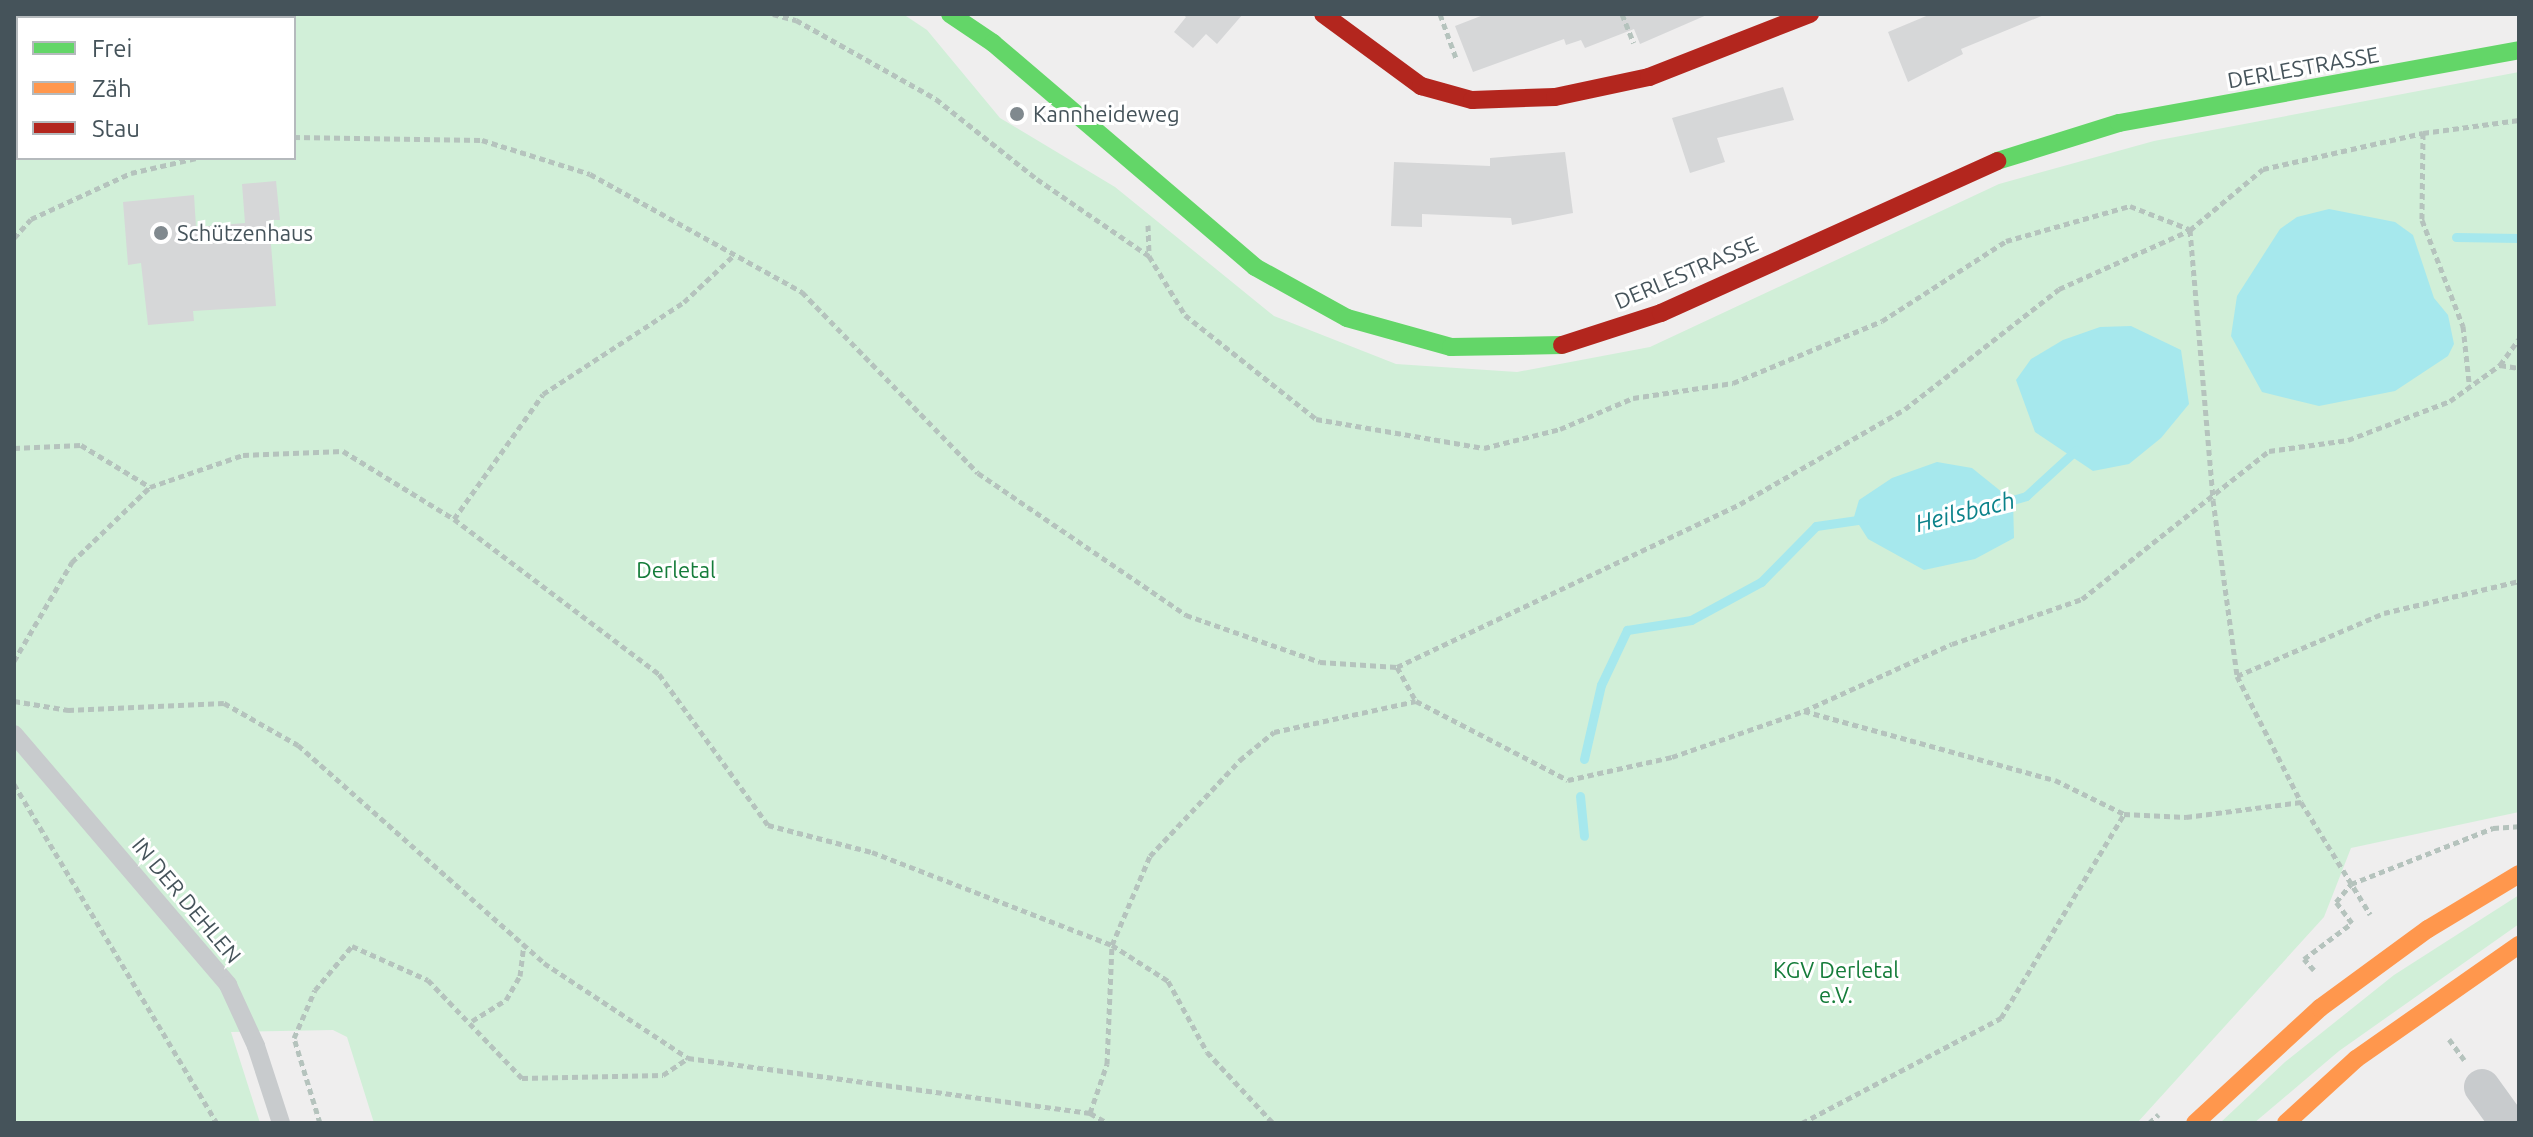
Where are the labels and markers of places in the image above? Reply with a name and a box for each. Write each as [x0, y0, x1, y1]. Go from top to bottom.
place label: Kannheideweg [1033, 101, 1180, 127]
marker: Kannheideweg [1008, 105, 1026, 123]
place label: Schützenhaus [177, 220, 313, 246]
marker: Schützenhaus [152, 224, 170, 242]

